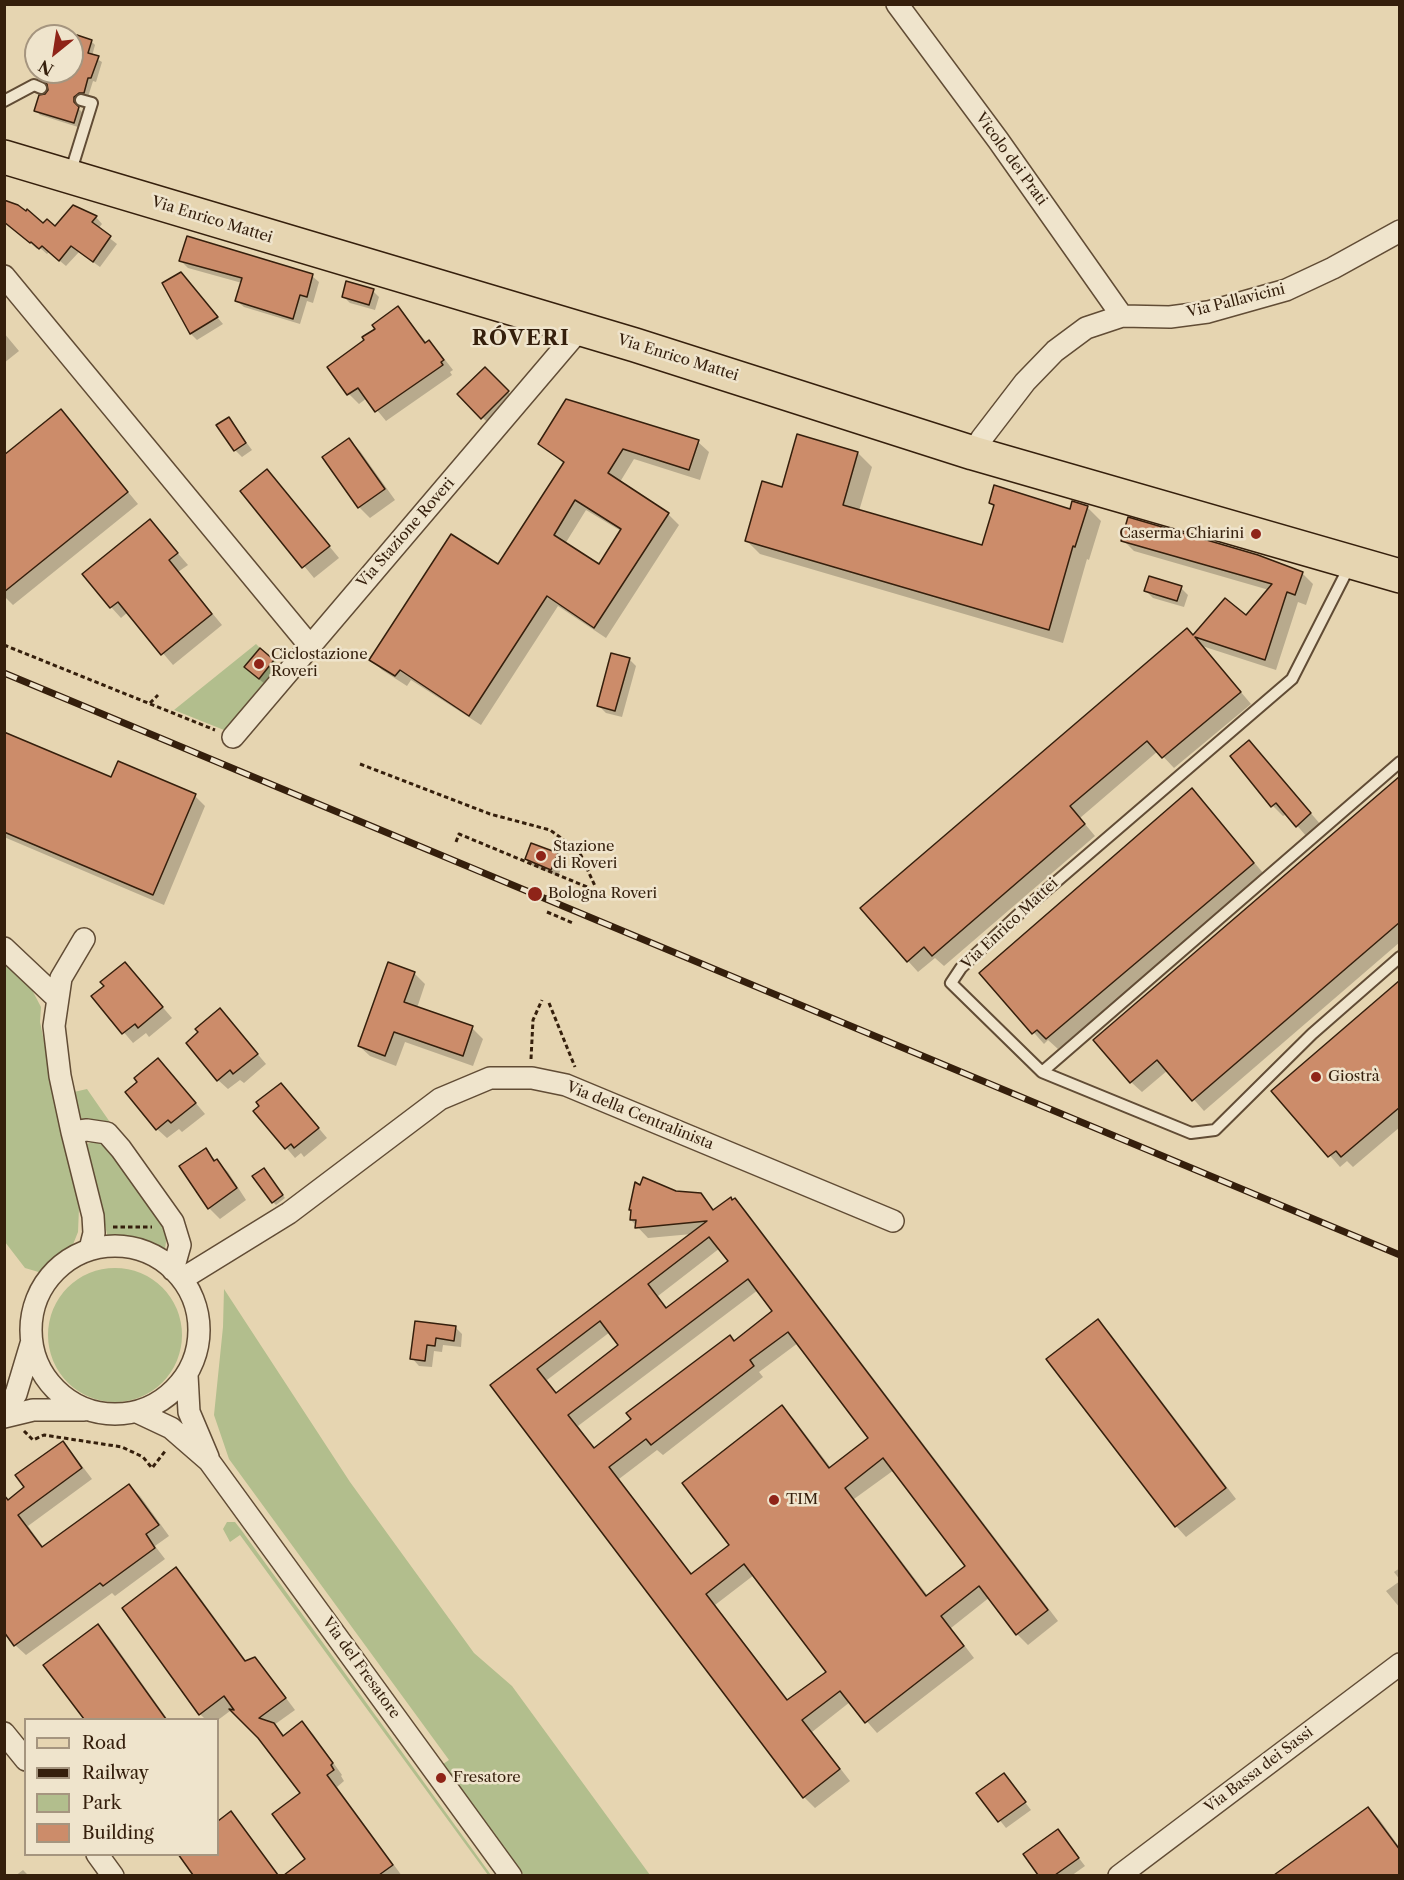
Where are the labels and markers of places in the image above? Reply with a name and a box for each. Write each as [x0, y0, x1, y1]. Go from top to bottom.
place label: Caserma Chiarini [1119, 525, 1244, 543]
marker: Caserma Chiarini [1249, 527, 1263, 541]
place label: Ciclostazione Roveri [271, 646, 368, 681]
marker: Ciclostazione Roveri [252, 657, 266, 671]
place label: Stazione di Roveri [553, 838, 617, 873]
marker: Stazione di Roveri [534, 849, 548, 863]
marker: Bologna Roveri [526, 885, 544, 903]
place label: Bologna Roveri [548, 885, 657, 903]
place label: Giostrà [1328, 1068, 1380, 1086]
marker: Giostrà [1309, 1070, 1323, 1084]
place label: TIM [786, 1491, 818, 1509]
marker: TIM [767, 1493, 781, 1507]
place label: Fresatore [453, 1769, 521, 1787]
marker: Fresatore [434, 1771, 448, 1785]

